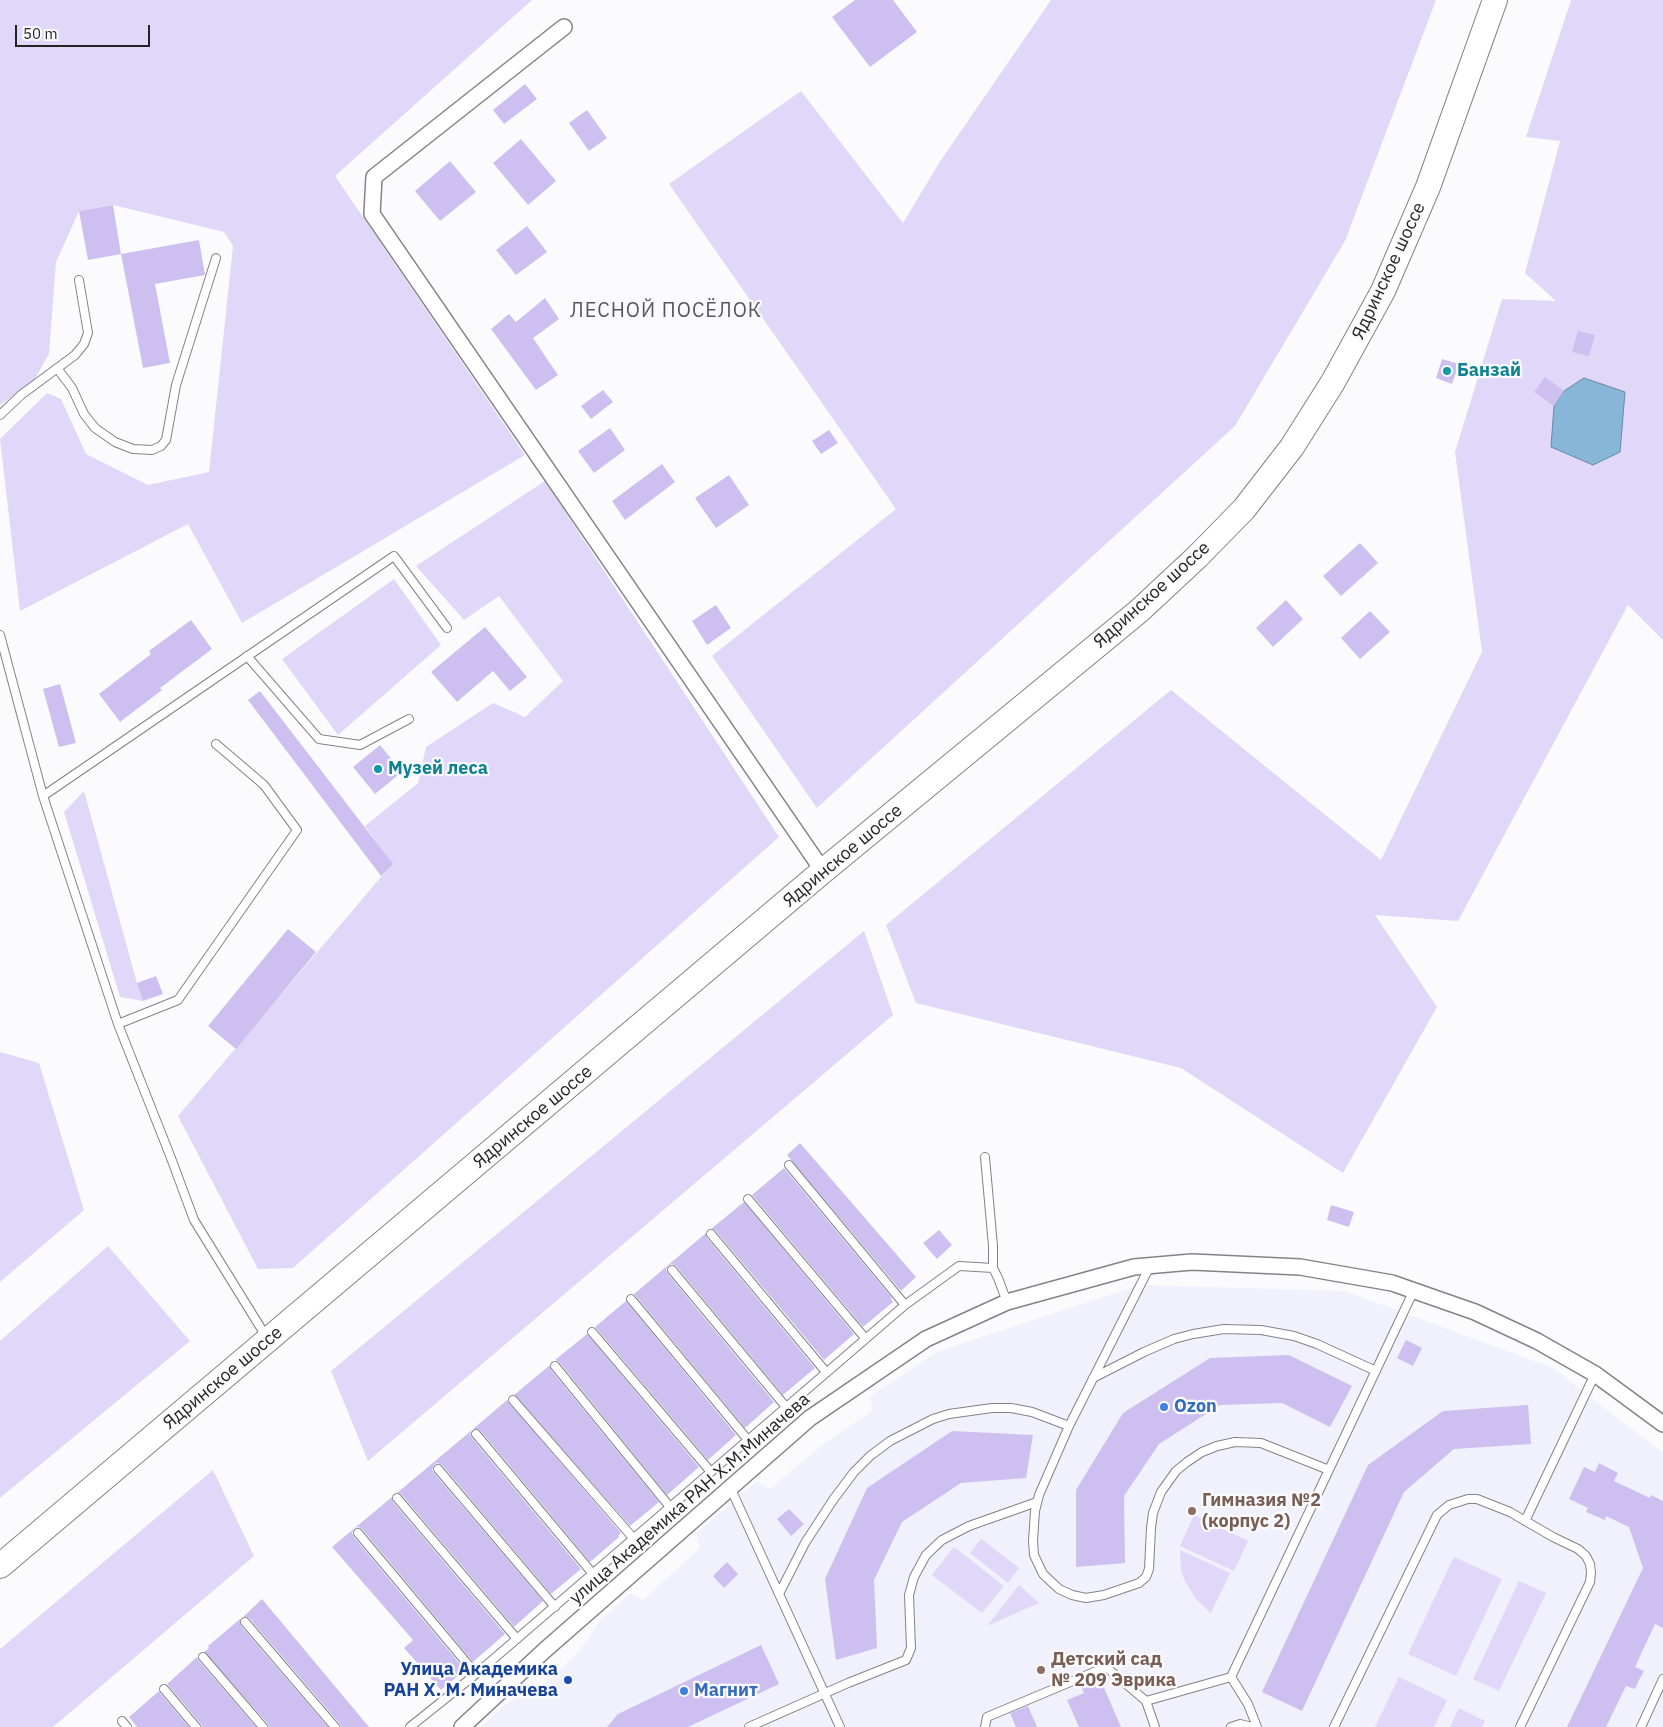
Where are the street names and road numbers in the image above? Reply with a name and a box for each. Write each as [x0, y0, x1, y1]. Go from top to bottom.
street label: Ядринское шоссе [1348, 199, 1430, 343]
street label: Ядринское шоссе [1089, 537, 1215, 653]
street label: Ядринское шоссе [779, 800, 907, 912]
street label: Ядринское шоссе [469, 1061, 597, 1173]
street label: Ядринское шоссе [159, 1322, 287, 1434]
street label: улица Академика РАН Х.М.Миначева [565, 1389, 815, 1609]

